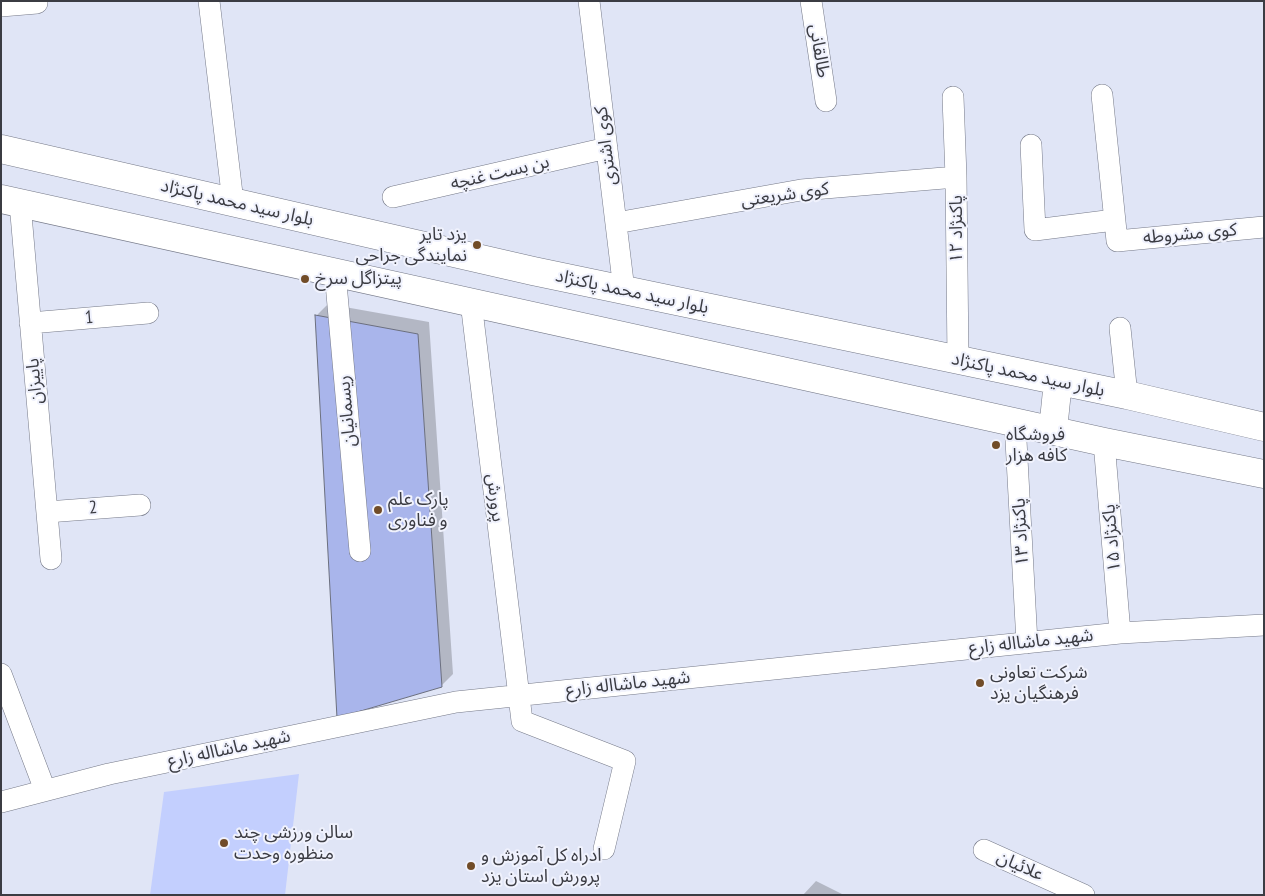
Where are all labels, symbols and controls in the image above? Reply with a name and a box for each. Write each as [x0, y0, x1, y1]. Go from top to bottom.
street label: طالقانی [804, 22, 834, 80]
street label: کوی اشتری [590, 105, 622, 187]
street label: بن بست غنچه [448, 151, 552, 195]
street label: بلوار سید محمد پاکنژاد [159, 175, 315, 231]
street label: کوی شریعتی [740, 178, 830, 212]
street label: پاکنژاد ۱۲ [946, 195, 968, 263]
street label: کوی مشروطه [1142, 219, 1238, 249]
place label: یزد تایر نمایندگی جراحی [355, 224, 467, 266]
marker: یزد تایر نمایندگی جراحی [471, 239, 483, 251]
street label: بلوار سید محمد پاکنژاد [553, 265, 711, 319]
place label: پیتزاگل سرخ [315, 268, 402, 290]
marker: پیتزاگل سرخ [299, 273, 311, 285]
street label: 1 [84, 307, 94, 329]
street label: بلوار سید محمد پاکنژاد [949, 348, 1107, 402]
street label: پاییزان [22, 357, 48, 405]
street label: ریسمانیان [333, 374, 361, 448]
place label: فروشگاه کافه هزار [1006, 424, 1067, 466]
marker: فروشگاه کافه هزار [990, 439, 1002, 451]
street label: پرورش [481, 473, 509, 523]
place label: پارک علم و فناوری [388, 489, 449, 532]
street label: 2 [88, 497, 98, 519]
street label: پاکنژاد ۱۳ [1008, 497, 1034, 567]
street label: پاکنژاد ۱۵ [1098, 503, 1126, 573]
marker: پارک علم و فناوری [372, 504, 384, 516]
street label: شهید ماشااله زارع [968, 625, 1094, 659]
place label: شرکت تعاونی فرهنگیان یزد [990, 662, 1088, 704]
street label: شهید ماشااله زارع [565, 667, 691, 701]
marker: شرکت تعاونی فرهنگیان یزد [974, 677, 986, 689]
street label: شهید ماشااله زارع [166, 725, 292, 773]
place label: سالن ورزشی چند منظوره وحدت [234, 822, 353, 864]
marker: سالن ورزشی چند منظوره وحدت [218, 837, 230, 849]
place label: ادراه کل آموزش و پرورش استان یزد [481, 845, 602, 888]
street label: علائیان [993, 846, 1047, 886]
marker: ادراه کل آموزش و پرورش استان یزد [465, 860, 477, 872]

